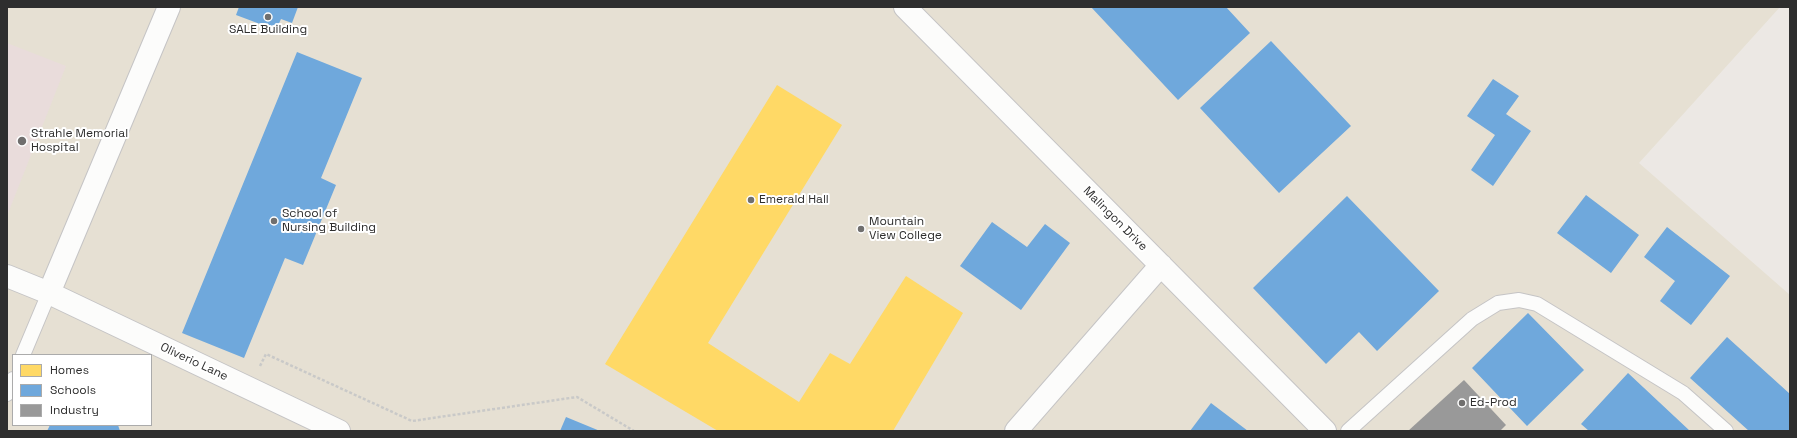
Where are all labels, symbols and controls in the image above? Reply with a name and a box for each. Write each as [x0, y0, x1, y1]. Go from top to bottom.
marker: SALE Building [263, 12, 273, 22]
place label: SALE Building [229, 23, 307, 37]
place label: Strahle Memorial Hospital [31, 127, 128, 155]
marker: Strahle Memorial Hospital [16, 135, 28, 147]
street label: Malingon Drive [1080, 184, 1150, 254]
place label: Emerald Hall [759, 193, 829, 207]
marker: Emerald Hall [746, 195, 756, 205]
place label: School of Nursing Building [282, 207, 376, 235]
place label: Mountain View College [869, 215, 942, 243]
marker: School of Nursing Building [269, 216, 279, 226]
marker: Mountain View College [856, 224, 866, 234]
street label: Oliverio Lane [158, 340, 230, 384]
legend [12, 354, 152, 426]
text: Homes [50, 362, 89, 378]
text: Schools [50, 382, 96, 398]
place label: Ed-Prod [1470, 396, 1517, 410]
marker: Ed-Prod [1457, 398, 1467, 408]
text: Industry [50, 402, 99, 418]

